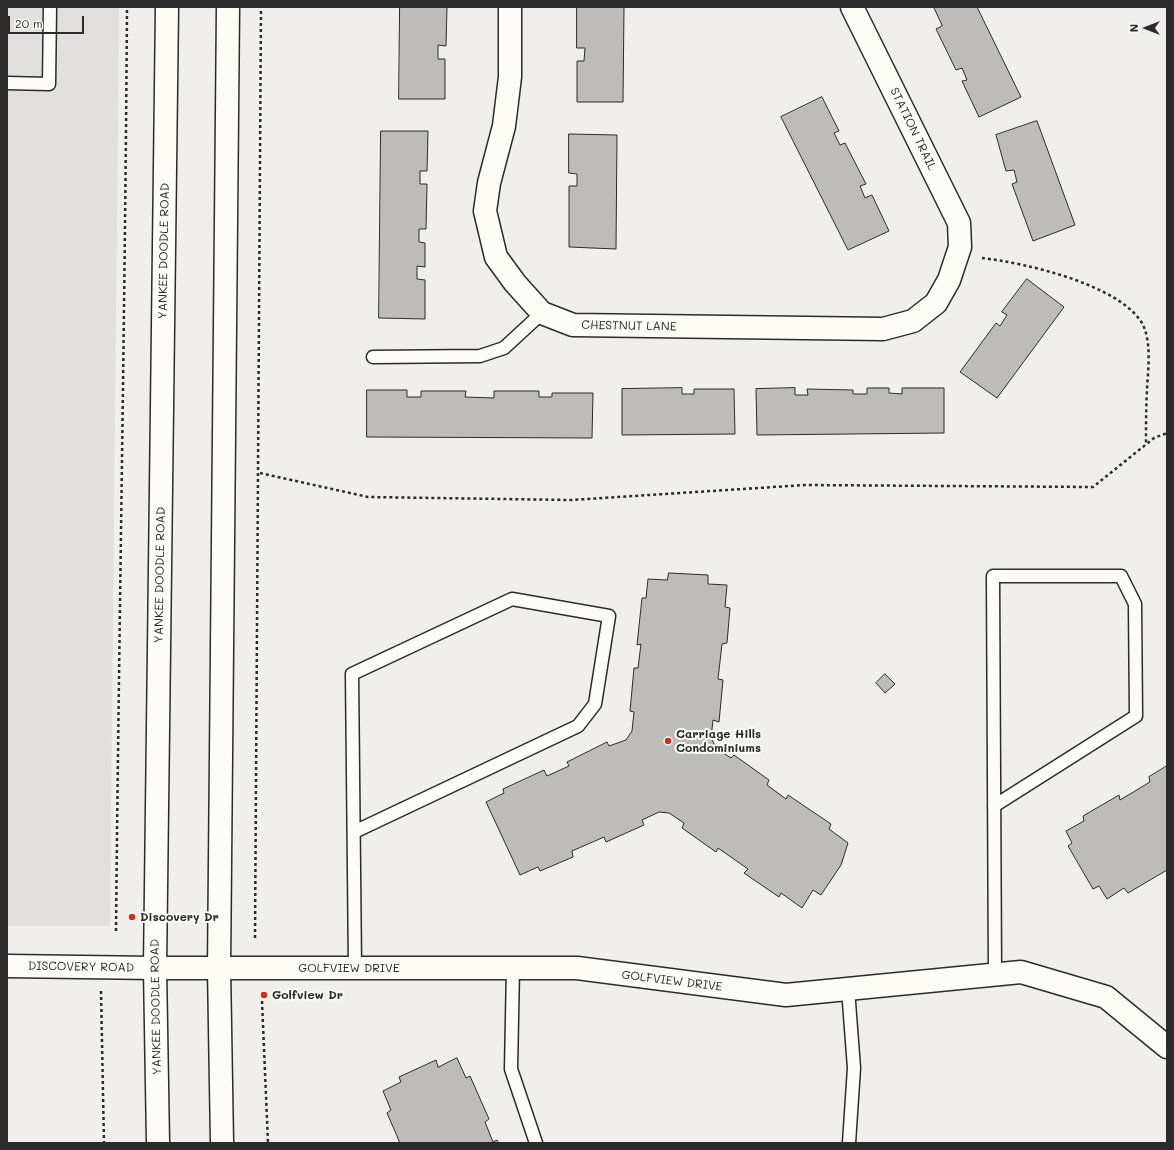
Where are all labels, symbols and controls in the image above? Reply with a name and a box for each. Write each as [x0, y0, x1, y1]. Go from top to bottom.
scale bar [10, 8, 86, 34]
north arrow [1126, 8, 1166, 48]
text: 20 m [15, 15, 43, 31]
text: N [1126, 24, 1141, 32]
street label: STATION TRAIL [887, 85, 939, 173]
street label: YANKEE DOODLE ROAD [156, 183, 172, 319]
street label: CHESTNUT LANE [581, 318, 677, 334]
street label: YANKEE DOODLE ROAD [152, 507, 168, 643]
place label: Carriage Hills Condominiums [676, 727, 761, 755]
marker: Carriage Hills Condominiums [663, 736, 673, 746]
place label: Discovery Dr [140, 910, 219, 924]
marker: Discovery Dr [127, 912, 137, 922]
street label: YANKEE DOODLE ROAD [148, 939, 164, 1075]
street label: DISCOVERY ROAD [28, 959, 134, 975]
street label: GOLFVIEW DRIVE [298, 961, 400, 975]
street label: GOLFVIEW DRIVE [621, 968, 723, 994]
place label: Golfview Dr [272, 988, 343, 1002]
marker: Golfview Dr [259, 990, 269, 1000]

